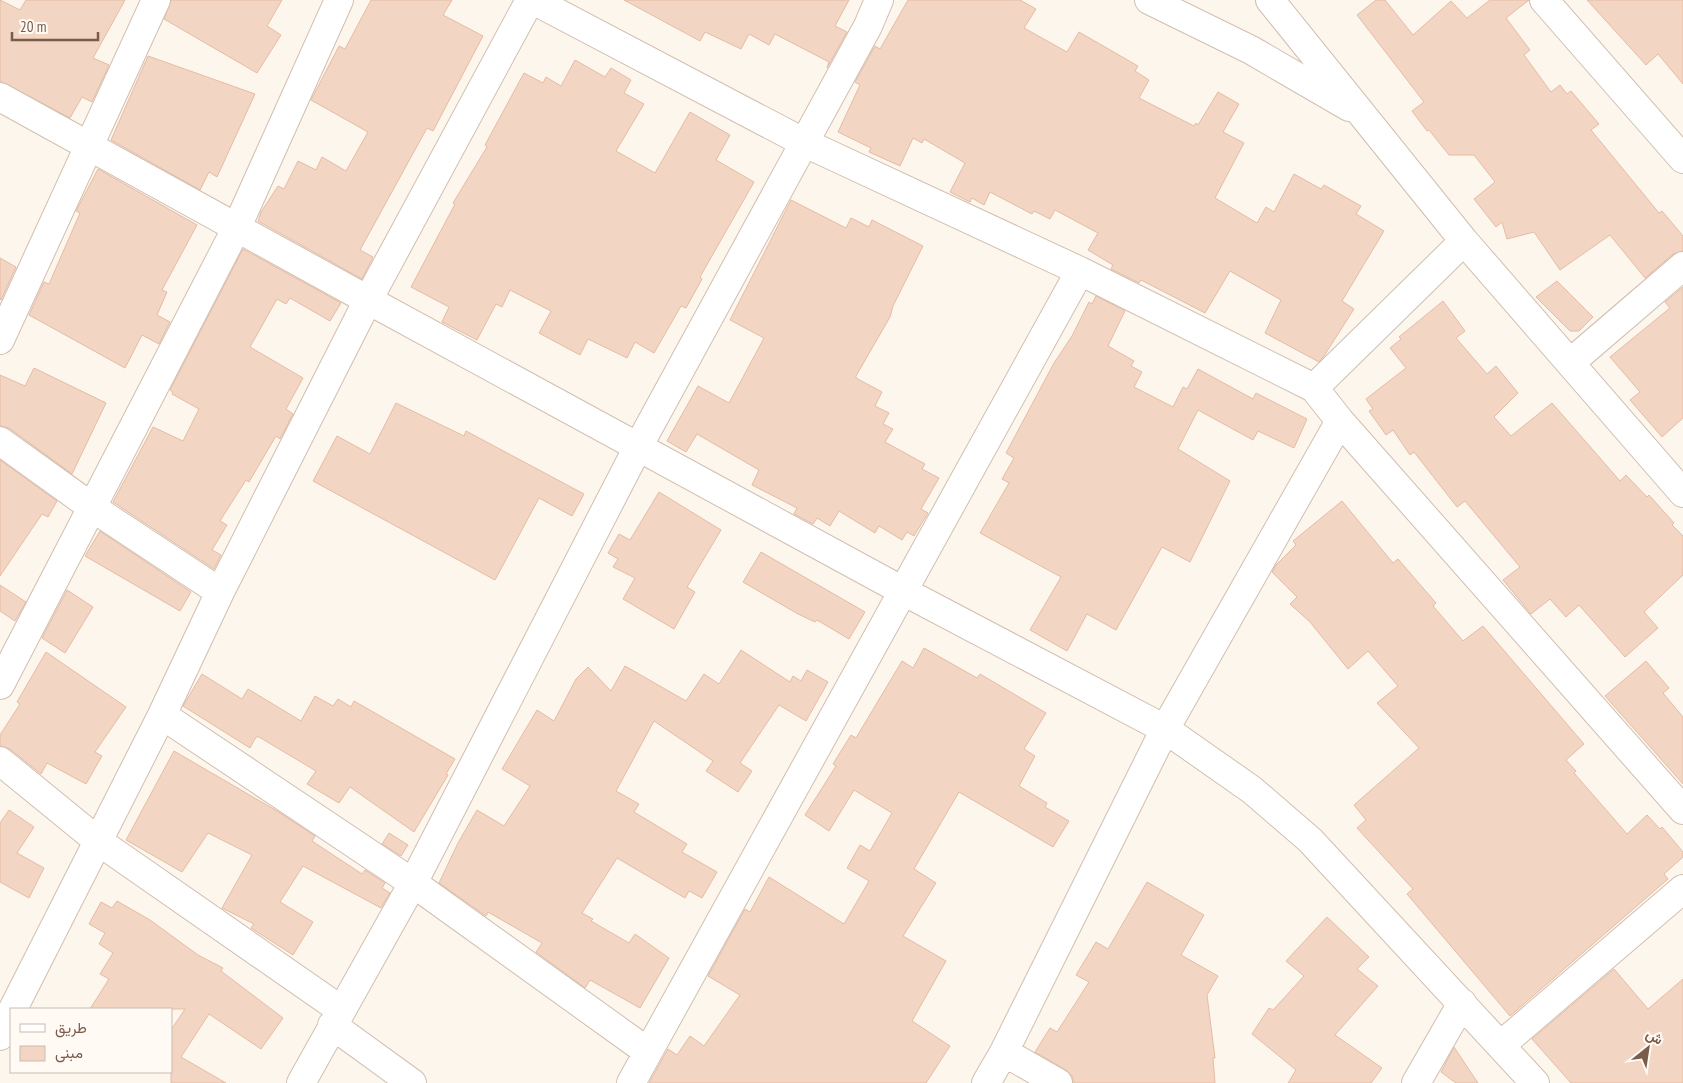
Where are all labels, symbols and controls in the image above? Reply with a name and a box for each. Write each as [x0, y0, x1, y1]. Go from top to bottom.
scale bar [12, 10, 99, 42]
text: 20 m [20, 17, 46, 36]
legend [10, 1008, 172, 1073]
text: طريق [55, 1018, 87, 1038]
north arrow [1623, 1023, 1673, 1073]
text: ش [1643, 1025, 1666, 1049]
text: مبنى [55, 1043, 83, 1063]

